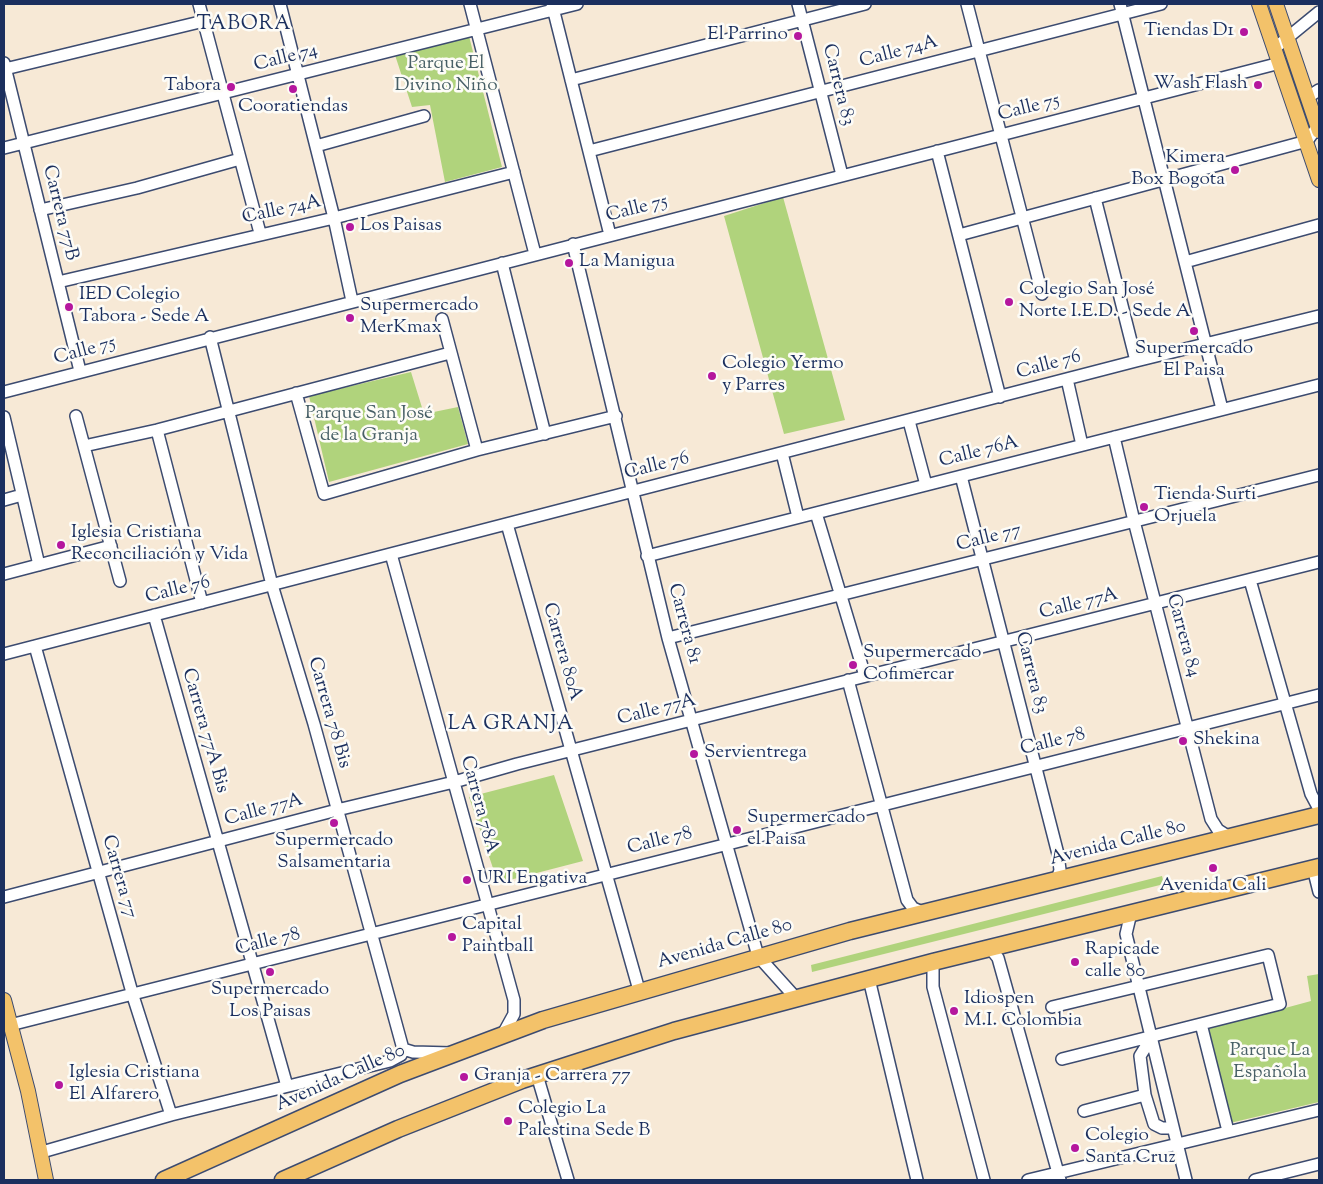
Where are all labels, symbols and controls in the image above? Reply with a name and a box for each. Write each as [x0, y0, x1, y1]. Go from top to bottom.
district label: TABORA [196, 14, 292, 38]
place label: Tiendas D1 [1144, 21, 1234, 43]
place label: El Parrino [707, 25, 788, 47]
marker: Tiendas D1 [1238, 26, 1250, 38]
marker: El Parrino [792, 30, 804, 42]
street label: Calle 74A [857, 32, 941, 74]
street label: Calle 74 [252, 40, 320, 78]
street label: Carrera 83 [816, 42, 858, 128]
park label: Parque El Divino Niño [394, 54, 498, 98]
place label: Wash Flash [1153, 74, 1248, 96]
place label: Tabora [164, 76, 221, 98]
marker: Wash Flash [1252, 79, 1264, 91]
marker: Tabora [225, 81, 237, 93]
marker: Cooratiendas [287, 83, 299, 95]
street label: Calle 75 [996, 90, 1062, 128]
place label: Cooratiendas [238, 97, 348, 119]
place label: Kimera Box Bogota [1131, 148, 1225, 192]
street label: Carrera 77B [36, 163, 82, 263]
marker: Kimera Box Bogota [1229, 164, 1241, 176]
street label: Calle 74A [240, 191, 324, 231]
street label: Calle 75 [604, 191, 670, 229]
place label: Los Paisas [360, 216, 442, 238]
marker: Los Paisas [344, 221, 356, 233]
place label: La Manigua [579, 252, 675, 274]
marker: La Manigua [563, 257, 575, 269]
place label: Colegio San José Norte I.E.D. - Sede A [1019, 280, 1191, 324]
place label: IED Colegio Tabora - Sede A [79, 285, 210, 329]
place label: Supermercado MerKmax [360, 296, 478, 340]
marker: Colegio San José Norte I.E.D. - Sede A [1003, 296, 1015, 308]
marker: IED Colegio Tabora - Sede A [63, 301, 75, 313]
marker: Supermercado MerKmax [344, 312, 356, 324]
marker: Supermercado El Paisa [1188, 325, 1200, 337]
street label: Calle 75 [52, 333, 118, 371]
place label: Supermercado El Paisa [1135, 339, 1253, 383]
street label: Calle 76 [1014, 346, 1084, 386]
place label: Colegio Yermo y Parres [722, 354, 844, 398]
marker: Colegio Yermo y Parres [706, 370, 718, 382]
park label: Parque San José de la Granja [305, 404, 433, 448]
street label: Calle 76A [937, 432, 1021, 474]
street label: Calle 76 [622, 448, 692, 486]
place label: Tienda Surti Orjuela [1154, 485, 1256, 529]
marker: Tienda Surti Orjuela [1138, 501, 1150, 513]
street label: Calle 77 [954, 520, 1024, 558]
place label: Iglesia Cristiana Reconciliación y Vida [71, 523, 248, 567]
marker: Iglesia Cristiana Reconciliación y Vida [55, 539, 67, 551]
street label: Calle 76 [143, 572, 213, 610]
street label: Carrera 81 [661, 581, 705, 667]
street label: Calle 77A [1037, 584, 1121, 626]
street label: Carrera 84 [1160, 592, 1204, 680]
street label: Carrera 80A [536, 600, 586, 704]
street label: Carrera 83 [1009, 630, 1051, 716]
place label: Supermercado Cofimercar [863, 643, 981, 687]
street label: Carrera 78 Bis [301, 655, 355, 771]
marker: Supermercado Cofimercar [847, 659, 859, 671]
street label: Carrera 77A Bis [175, 666, 233, 796]
street label: Calle 77A [615, 690, 699, 732]
district label: LA GRANJA [447, 714, 575, 738]
street label: Calle 78 [1018, 724, 1088, 762]
place label: Shekina [1193, 730, 1260, 752]
marker: Shekina [1177, 735, 1189, 747]
place label: Servientrega [704, 743, 807, 765]
marker: Servientrega [688, 748, 700, 760]
street label: Carrera 78A [454, 753, 502, 857]
street label: Calle 77A [222, 790, 306, 832]
place label: Supermercado el Paisa [747, 808, 865, 852]
street label: Avenida Calle 80 [1048, 816, 1188, 872]
marker: Supermercado Salsamentaria [328, 817, 340, 829]
street label: Calle 78 [625, 823, 695, 861]
marker: Supermercado el Paisa [731, 824, 743, 836]
place label: Supermercado Salsamentaria [275, 831, 393, 875]
street label: Carrera 77 [95, 833, 141, 921]
marker: Avenida Cali [1207, 862, 1219, 874]
place label: URI Engativa [477, 869, 587, 891]
marker: URI Engativa [461, 874, 473, 886]
place label: Avenida Cali [1159, 876, 1267, 898]
place label: Capital Paintball [462, 915, 534, 959]
street label: Avenida Calle 80 [655, 915, 795, 975]
street label: Calle 78 [233, 924, 303, 962]
marker: Capital Paintball [446, 931, 458, 943]
place label: Rapicade calle 80 [1085, 940, 1160, 984]
marker: Rapicade calle 80 [1069, 956, 1081, 968]
marker: Supermercado Los Paisas [264, 966, 276, 978]
place label: Supermercado Los Paisas [211, 980, 329, 1024]
place label: Idiospen M.I. Colombia [964, 989, 1082, 1033]
marker: Idiospen M.I. Colombia [948, 1005, 960, 1017]
street label: Avenida Calle 80 [273, 1040, 409, 1118]
park label: Parque La Española [1230, 1041, 1310, 1085]
place label: Iglesia Cristiana El Alfarero [69, 1063, 200, 1107]
place label: Granja - Carrera 77 [474, 1066, 631, 1088]
marker: Granja - Carrera 77 [458, 1071, 470, 1083]
marker: Iglesia Cristiana El Alfarero [53, 1079, 65, 1091]
place label: Colegio La Palestina Sede B [518, 1099, 650, 1143]
marker: Colegio La Palestina Sede B [502, 1115, 514, 1127]
place label: Colegio Santa Cruz [1085, 1126, 1176, 1170]
marker: Colegio Santa Cruz [1069, 1142, 1081, 1154]

